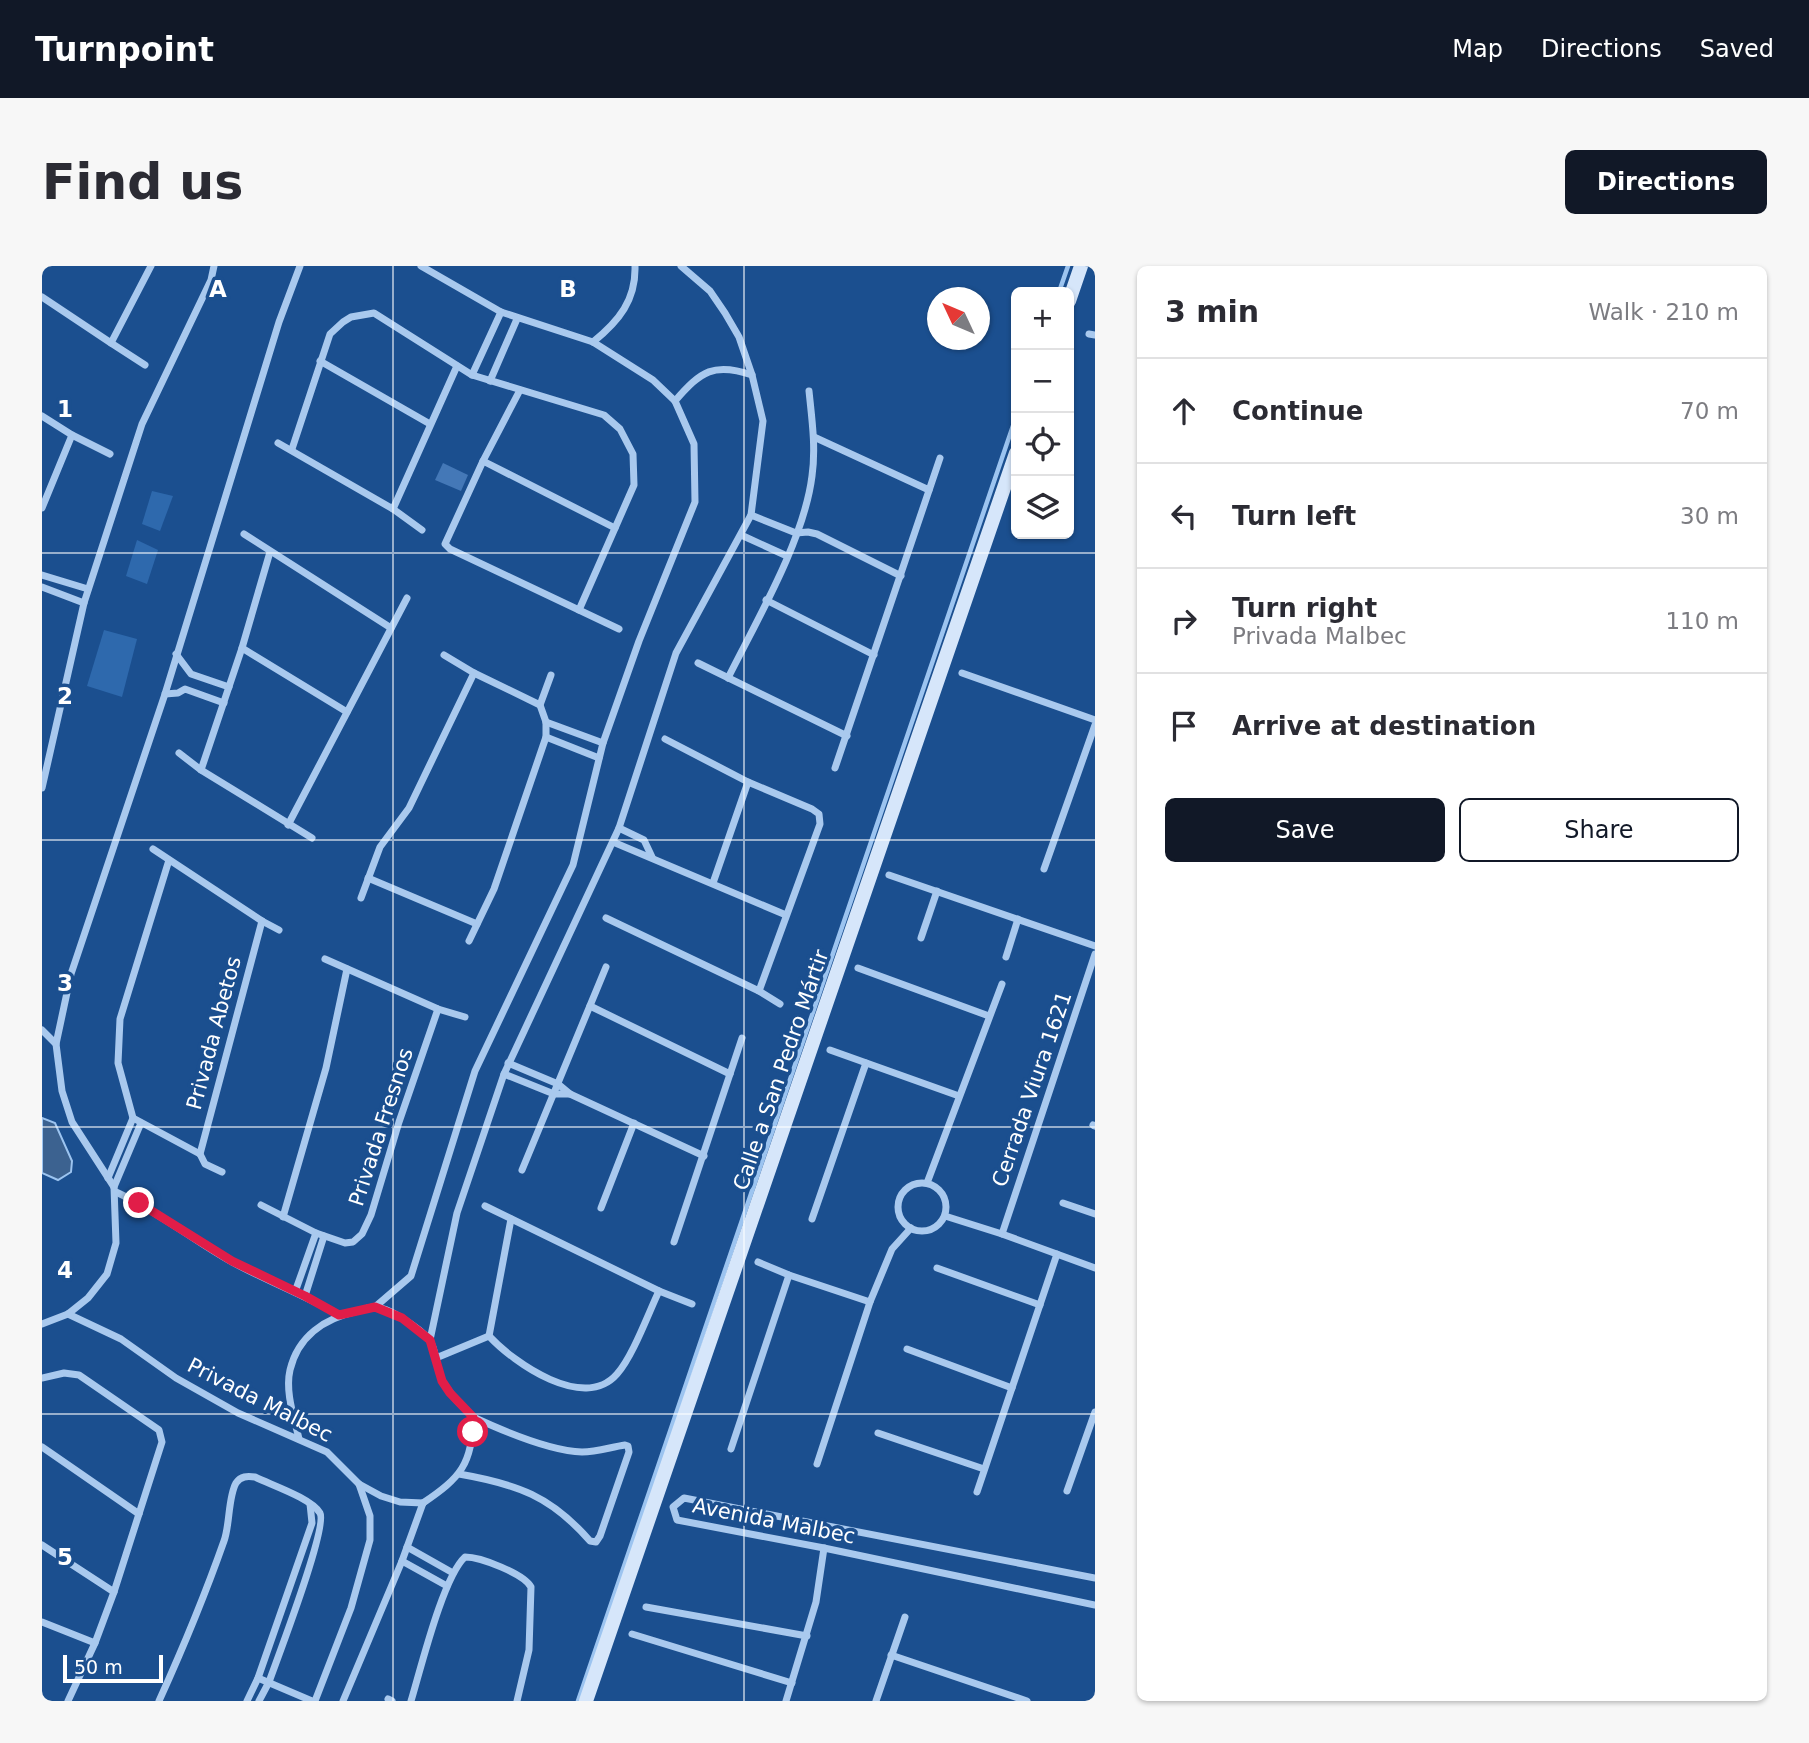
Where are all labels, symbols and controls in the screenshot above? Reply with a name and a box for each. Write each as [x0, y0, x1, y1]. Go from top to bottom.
text: Turnpoint [35, 30, 214, 69]
text: Map [1452, 35, 1503, 63]
text: Directions [1541, 35, 1662, 63]
text: Saved [1700, 35, 1774, 63]
button: Directions [1565, 150, 1767, 214]
text: Find us [42, 154, 243, 211]
text: A [209, 276, 227, 302]
text: B [559, 276, 577, 302]
north arrow [927, 287, 990, 350]
map controls [1011, 287, 1074, 539]
button: + [1011, 287, 1074, 350]
text: 3 min [1165, 294, 1259, 329]
text: Walk · 210 m [1588, 299, 1739, 325]
button: − [1011, 350, 1074, 413]
icon: ahead [1165, 392, 1203, 430]
text: 1 [57, 396, 73, 422]
text: Continue [1232, 396, 1363, 426]
text: 70 m [1680, 398, 1739, 424]
button: locate [1011, 413, 1074, 476]
button: layers [1011, 476, 1074, 539]
icon: left [1165, 497, 1203, 535]
text: Turn left [1232, 501, 1356, 531]
text: 30 m [1680, 503, 1739, 529]
text: Turn right [1232, 593, 1377, 623]
icon: right [1165, 602, 1203, 640]
text: 110 m [1665, 608, 1739, 634]
text: Privada Malbec [1232, 623, 1407, 649]
text: 2 [57, 683, 73, 709]
icon: arrive [1165, 707, 1203, 745]
text: Arrive at destination [1232, 711, 1536, 741]
button: Save [1165, 798, 1445, 862]
button: Share [1459, 798, 1739, 862]
street label: Calle a San Pedro Mártir [729, 946, 834, 1193]
street label: Privada Abetos [182, 954, 246, 1112]
text: 3 [57, 970, 73, 996]
street label: Cerrada Viura 1621 [987, 988, 1077, 1190]
street label: Privada Fresnos [344, 1045, 418, 1209]
route end [123, 1187, 154, 1218]
text: 4 [57, 1257, 73, 1283]
street label: Privada Malbec [183, 1353, 337, 1447]
route start [457, 1416, 488, 1447]
street label: Avenida Malbec [691, 1493, 857, 1549]
text: 5 [57, 1544, 73, 1570]
scale bar [63, 1652, 163, 1684]
text: 50 m [74, 1656, 123, 1678]

